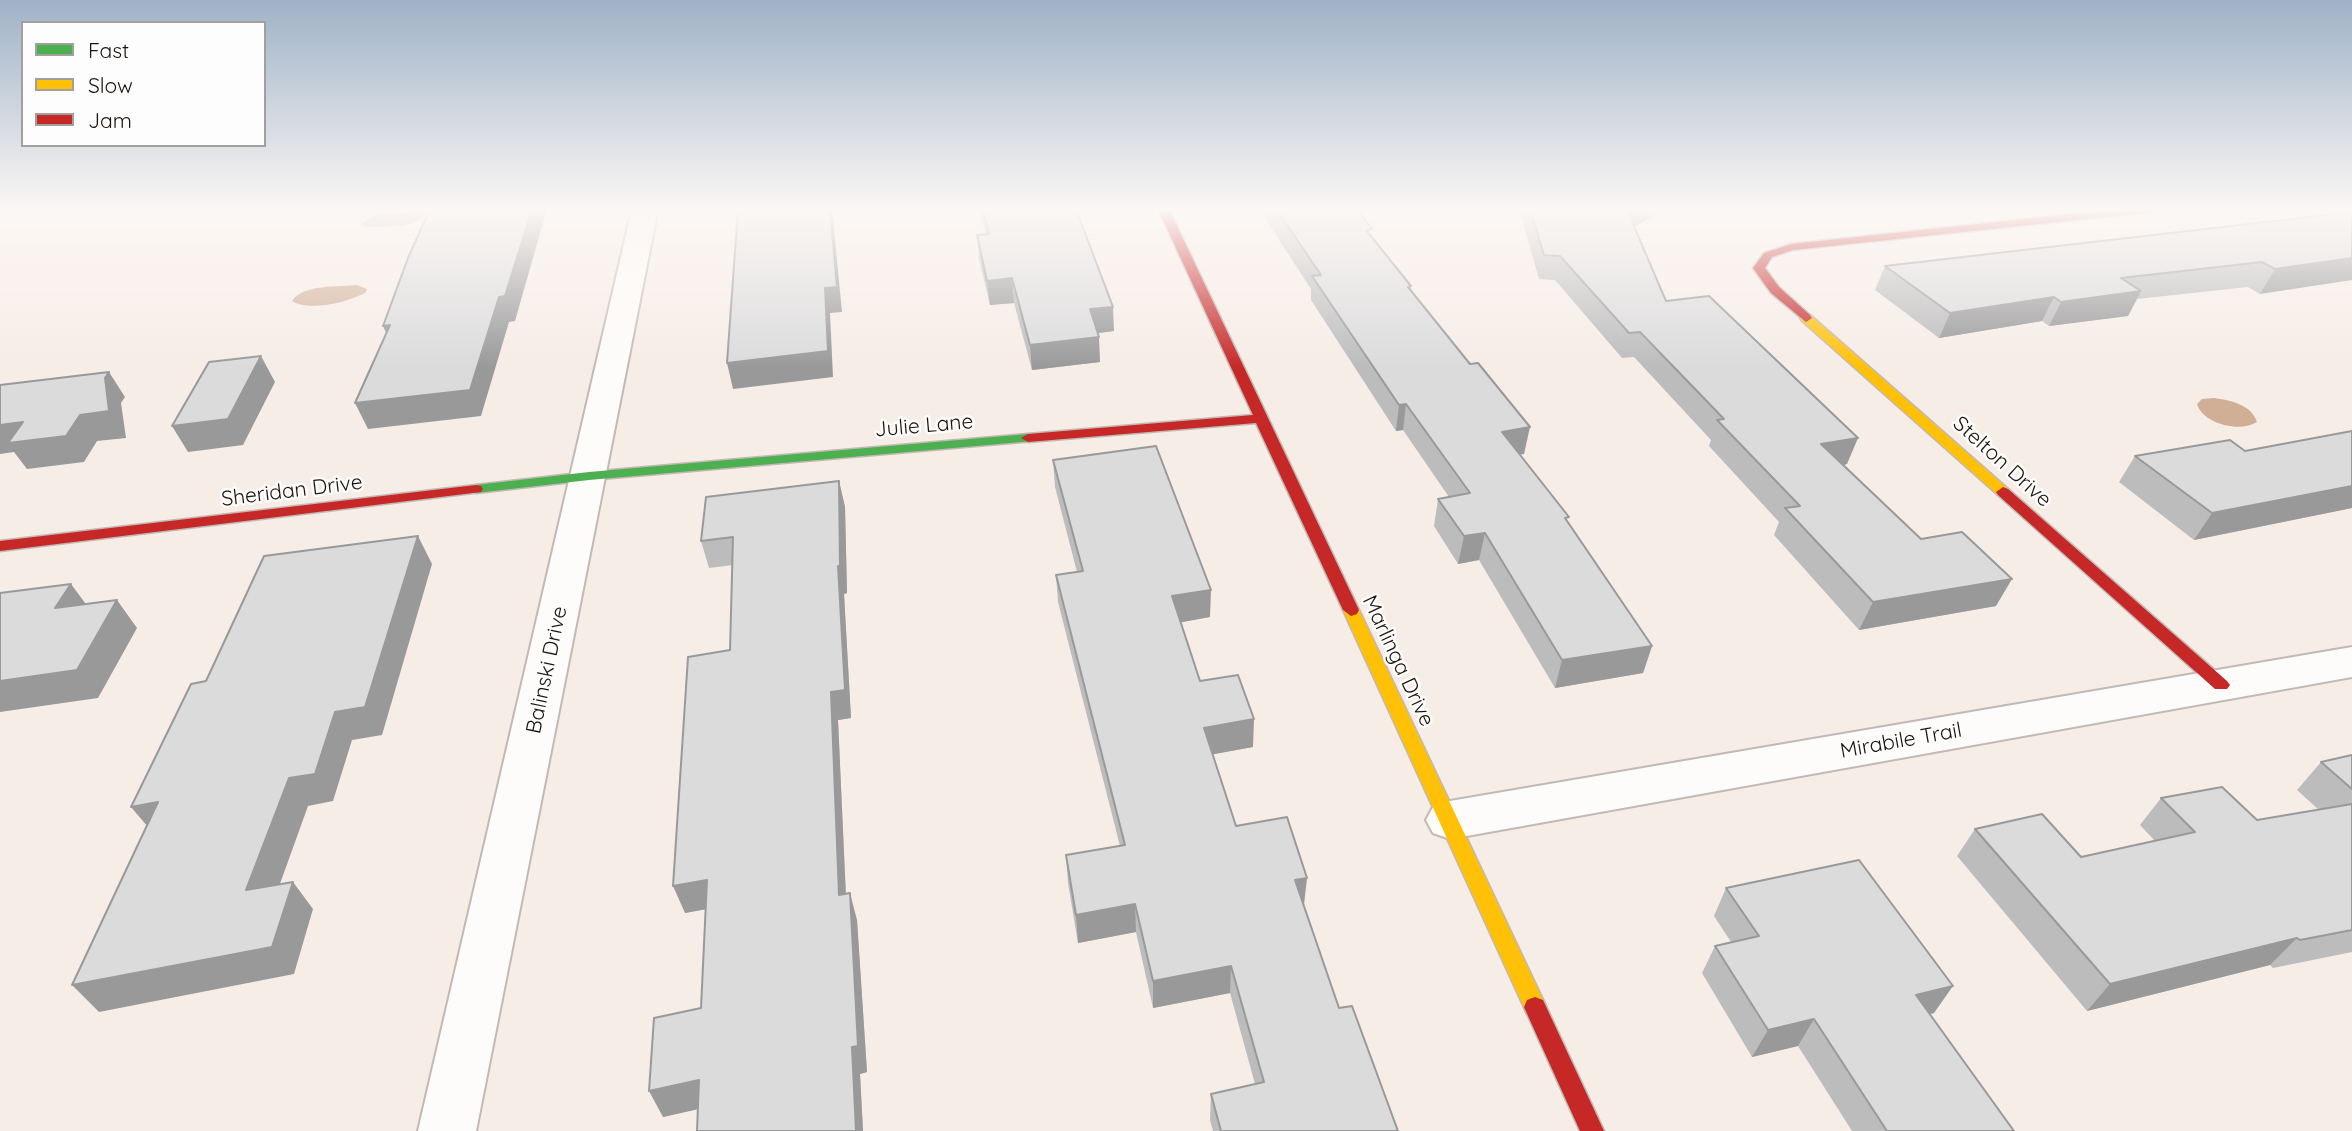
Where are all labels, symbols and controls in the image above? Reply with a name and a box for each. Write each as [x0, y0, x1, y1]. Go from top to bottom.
legend [21, 21, 266, 147]
text: Fast [88, 37, 129, 63]
text: Slow [88, 72, 133, 98]
text: Jam [88, 107, 132, 133]
street label: Julie Lane [874, 409, 974, 443]
street label: Stelton Drive [1948, 411, 2056, 513]
street label: Sheridan Drive [220, 470, 364, 512]
street label: Marlinga Drive [1357, 591, 1439, 731]
street label: Balinski Drive [521, 604, 573, 736]
street label: Mirabile Trail [1838, 718, 1964, 764]

